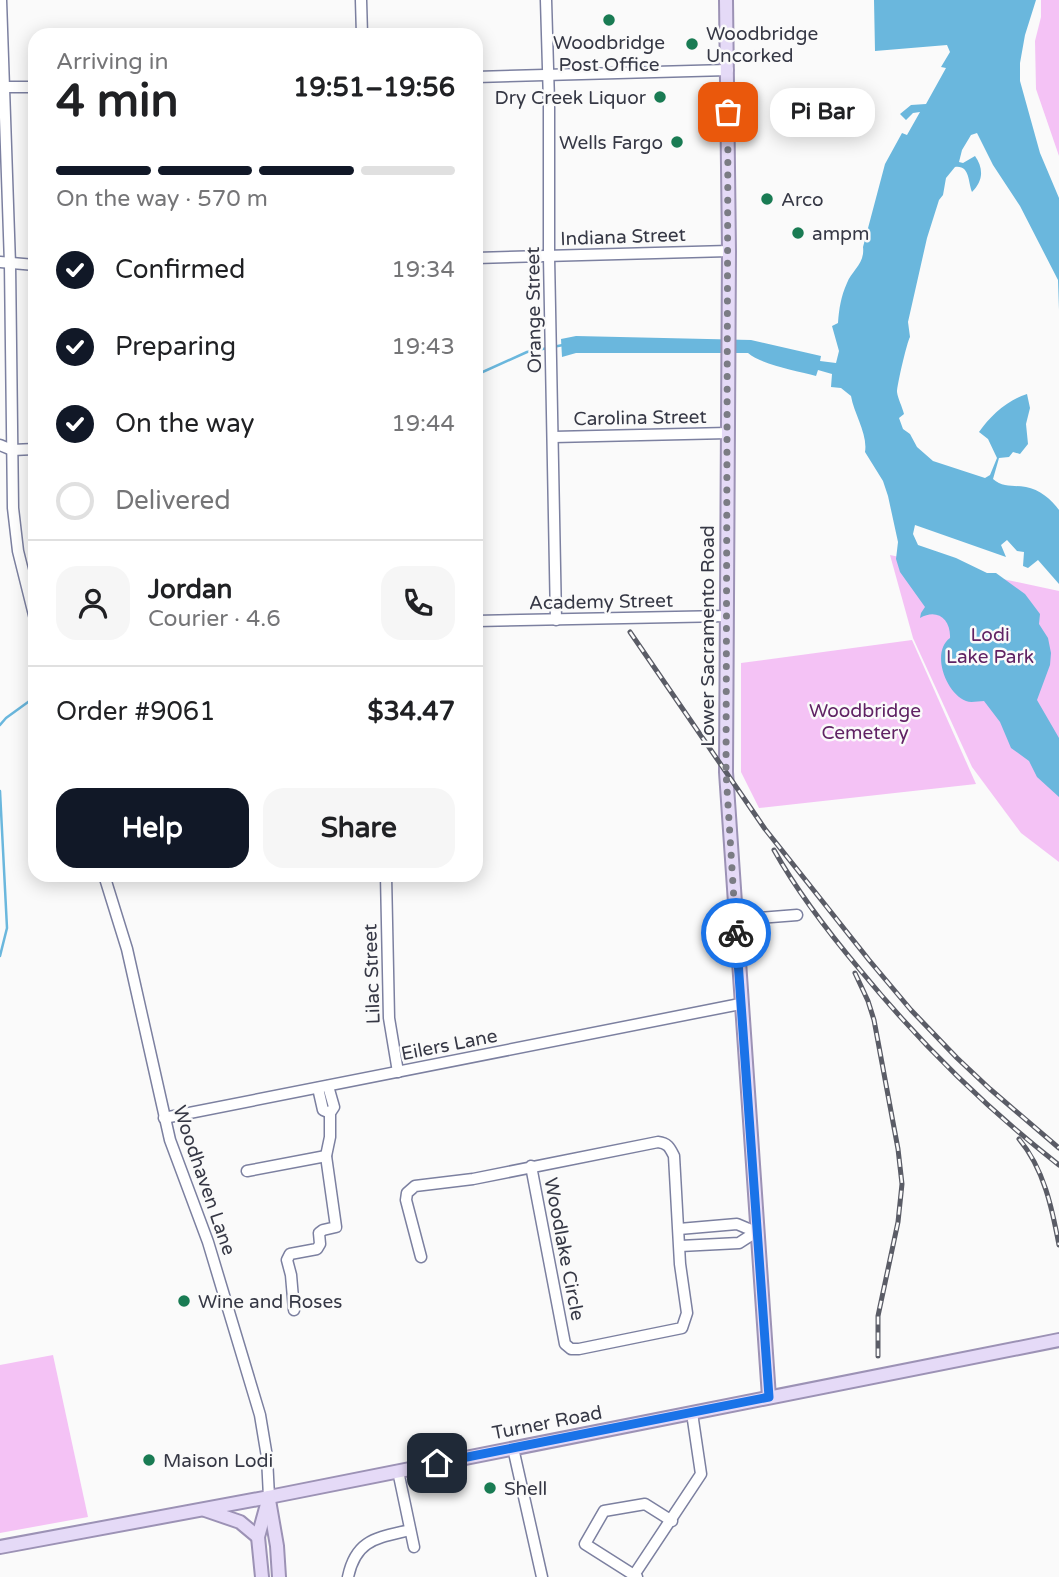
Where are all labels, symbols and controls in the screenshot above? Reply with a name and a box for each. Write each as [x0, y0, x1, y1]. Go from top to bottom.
marker: Woodbridge Post Office [601, 12, 617, 28]
place label: Woodbridge Uncorked [706, 23, 818, 67]
place label: Woodbridge Post Office [553, 32, 665, 76]
marker: Woodbridge Uncorked [684, 36, 700, 52]
text: Arriving in [56, 48, 169, 76]
text: 19:51–19:56 [293, 72, 455, 103]
text: 4 min [56, 74, 179, 129]
pin [698, 82, 758, 142]
place label: Dry Creek Liquor [495, 87, 647, 109]
callout: Pi Bar [770, 88, 875, 136]
marker: Dry Creek Liquor [652, 89, 668, 105]
icon: bag [709, 93, 747, 131]
text: Pi Bar [790, 98, 855, 126]
place label: Wells Fargo [559, 132, 663, 154]
marker: Wells Fargo [669, 134, 685, 150]
text: On the way · 570 m [56, 185, 268, 213]
place label: Arco [781, 189, 824, 211]
marker: Arco [759, 191, 775, 207]
place label: ampm [812, 223, 870, 245]
street label: Indiana Street [560, 224, 686, 250]
marker: ampm [790, 225, 806, 241]
street label: Orange Street [522, 246, 546, 374]
icon: check [56, 251, 94, 289]
text: Confirmed [115, 254, 245, 285]
text: 19:34 [391, 256, 455, 284]
icon: check [56, 328, 94, 366]
text: Preparing [115, 331, 236, 362]
text: 19:43 [391, 333, 455, 361]
icon: check [56, 405, 94, 443]
street label: Carolina Street [573, 406, 707, 430]
text: On the way [115, 408, 255, 439]
text: 19:44 [391, 410, 455, 438]
text: Delivered [115, 485, 231, 516]
street label: Lower Sacramento Road [697, 525, 719, 747]
button: person [56, 566, 130, 640]
button: phone [381, 566, 455, 640]
text: Jordan [148, 574, 232, 605]
street label: Academy Street [529, 590, 673, 614]
text: Courier · 4.6 [148, 605, 281, 633]
park label: Lodi Lake Park [946, 624, 1034, 668]
text: Order #9061 [56, 696, 216, 727]
text: $34.47 [367, 696, 455, 727]
park label: Woodbridge Cemetery [809, 700, 921, 744]
button: Help [56, 788, 249, 868]
button: Share [263, 788, 455, 868]
courier [701, 898, 771, 968]
icon: bike [717, 914, 755, 952]
street label: Lilac Street [359, 923, 385, 1025]
street label: Eilers Lane [399, 1025, 499, 1065]
street label: Woodhaven Lane [168, 1103, 240, 1258]
street label: Woodlake Circle [539, 1176, 589, 1323]
place label: Wine and Roses [198, 1291, 342, 1313]
marker: Wine and Roses [176, 1293, 192, 1309]
street label: Turner Road [490, 1402, 604, 1444]
pin [407, 1433, 467, 1493]
icon: home [418, 1444, 456, 1482]
place label: Maison Lodi [163, 1450, 273, 1472]
marker: Maison Lodi [141, 1452, 157, 1468]
place label: Shell [504, 1478, 547, 1500]
marker: Shell [482, 1480, 498, 1496]

